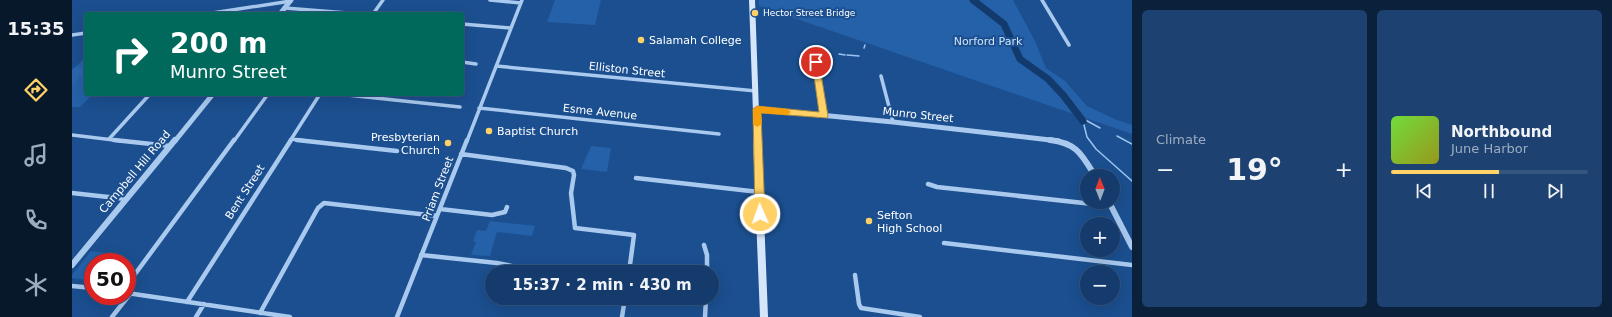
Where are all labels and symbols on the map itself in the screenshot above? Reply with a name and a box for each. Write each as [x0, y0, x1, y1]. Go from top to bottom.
marker: Hector Street Bridge [750, 8, 760, 18]
place label: Hector Street Bridge [763, 8, 856, 18]
place label: Salamah College [649, 34, 742, 47]
marker: Salamah College [636, 35, 646, 45]
park label: Norford Park [954, 35, 1023, 48]
pin [799, 45, 833, 79]
street label: Elliston Street [588, 60, 667, 81]
street label: Esme Avenue [562, 102, 638, 122]
street label: Munro Street [882, 105, 955, 125]
place label: Baptist Church [497, 125, 578, 138]
marker: Baptist Church [484, 126, 494, 136]
street label: Campbell Hill Road [97, 128, 173, 216]
place label: Presbyterian Church [371, 131, 440, 157]
marker: Presbyterian Church [443, 138, 453, 148]
street label: Priam Street [420, 154, 457, 223]
street label: Bent Street [223, 162, 268, 222]
north arrow [1080, 169, 1120, 209]
position arrow [739, 193, 781, 235]
place label: Sefton High School [877, 209, 942, 235]
marker: Sefton High School [864, 216, 874, 226]
speed limit sign: 50 [84, 253, 136, 305]

